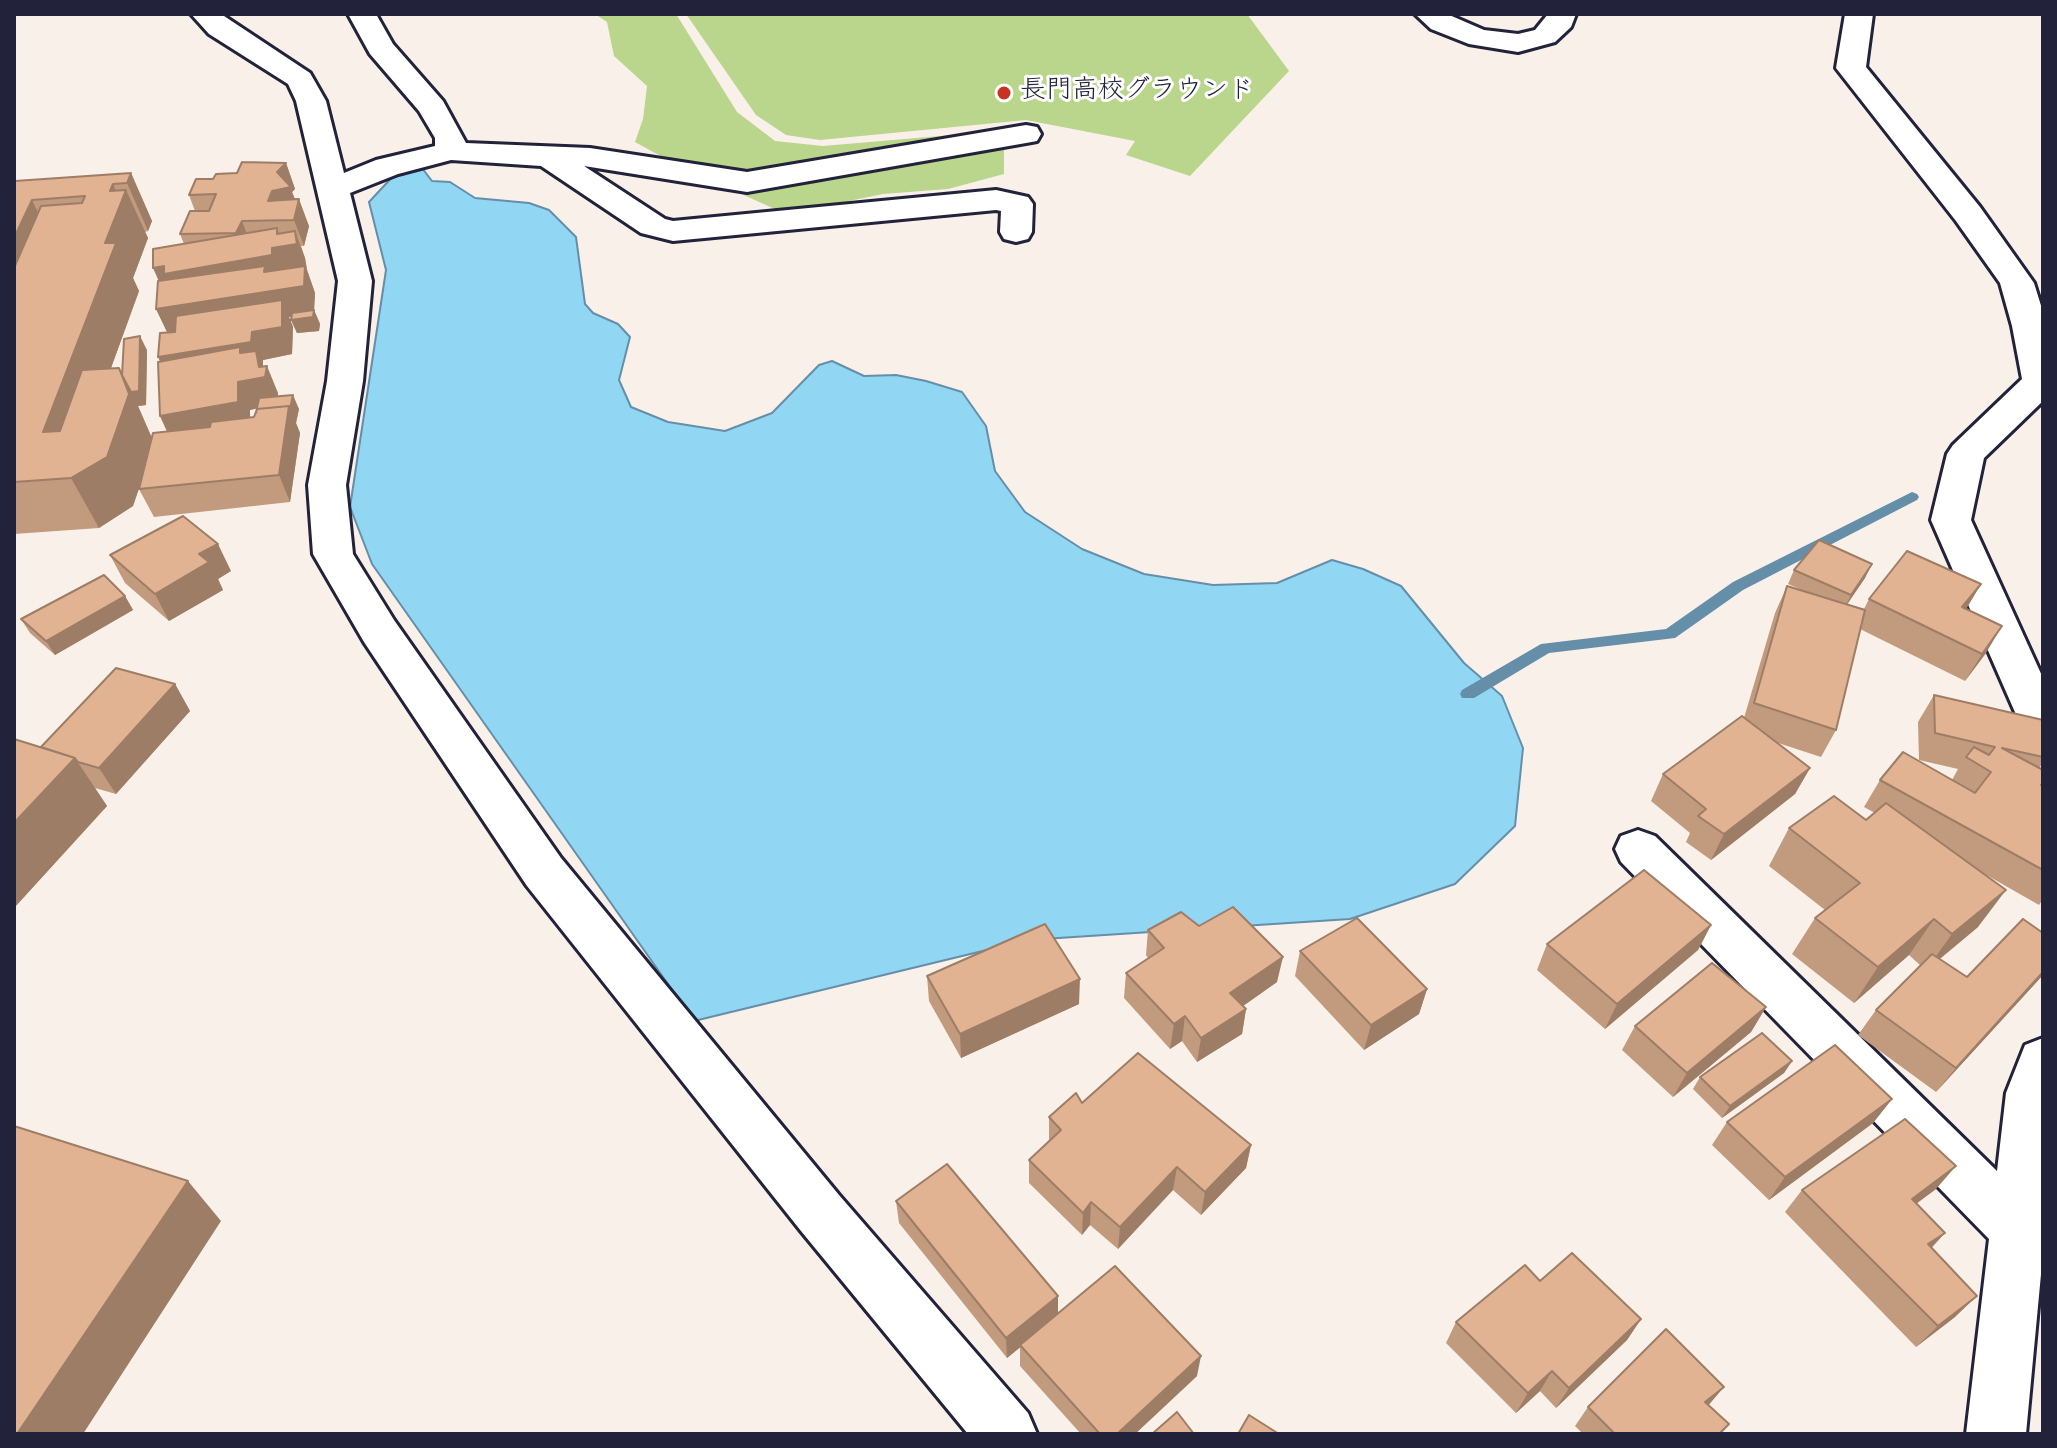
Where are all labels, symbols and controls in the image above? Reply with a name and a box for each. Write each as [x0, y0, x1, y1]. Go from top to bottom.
place label: 長門高校グラウンド [1020, 77, 1254, 109]
marker: 長門高校グラウンド [995, 84, 1013, 102]

